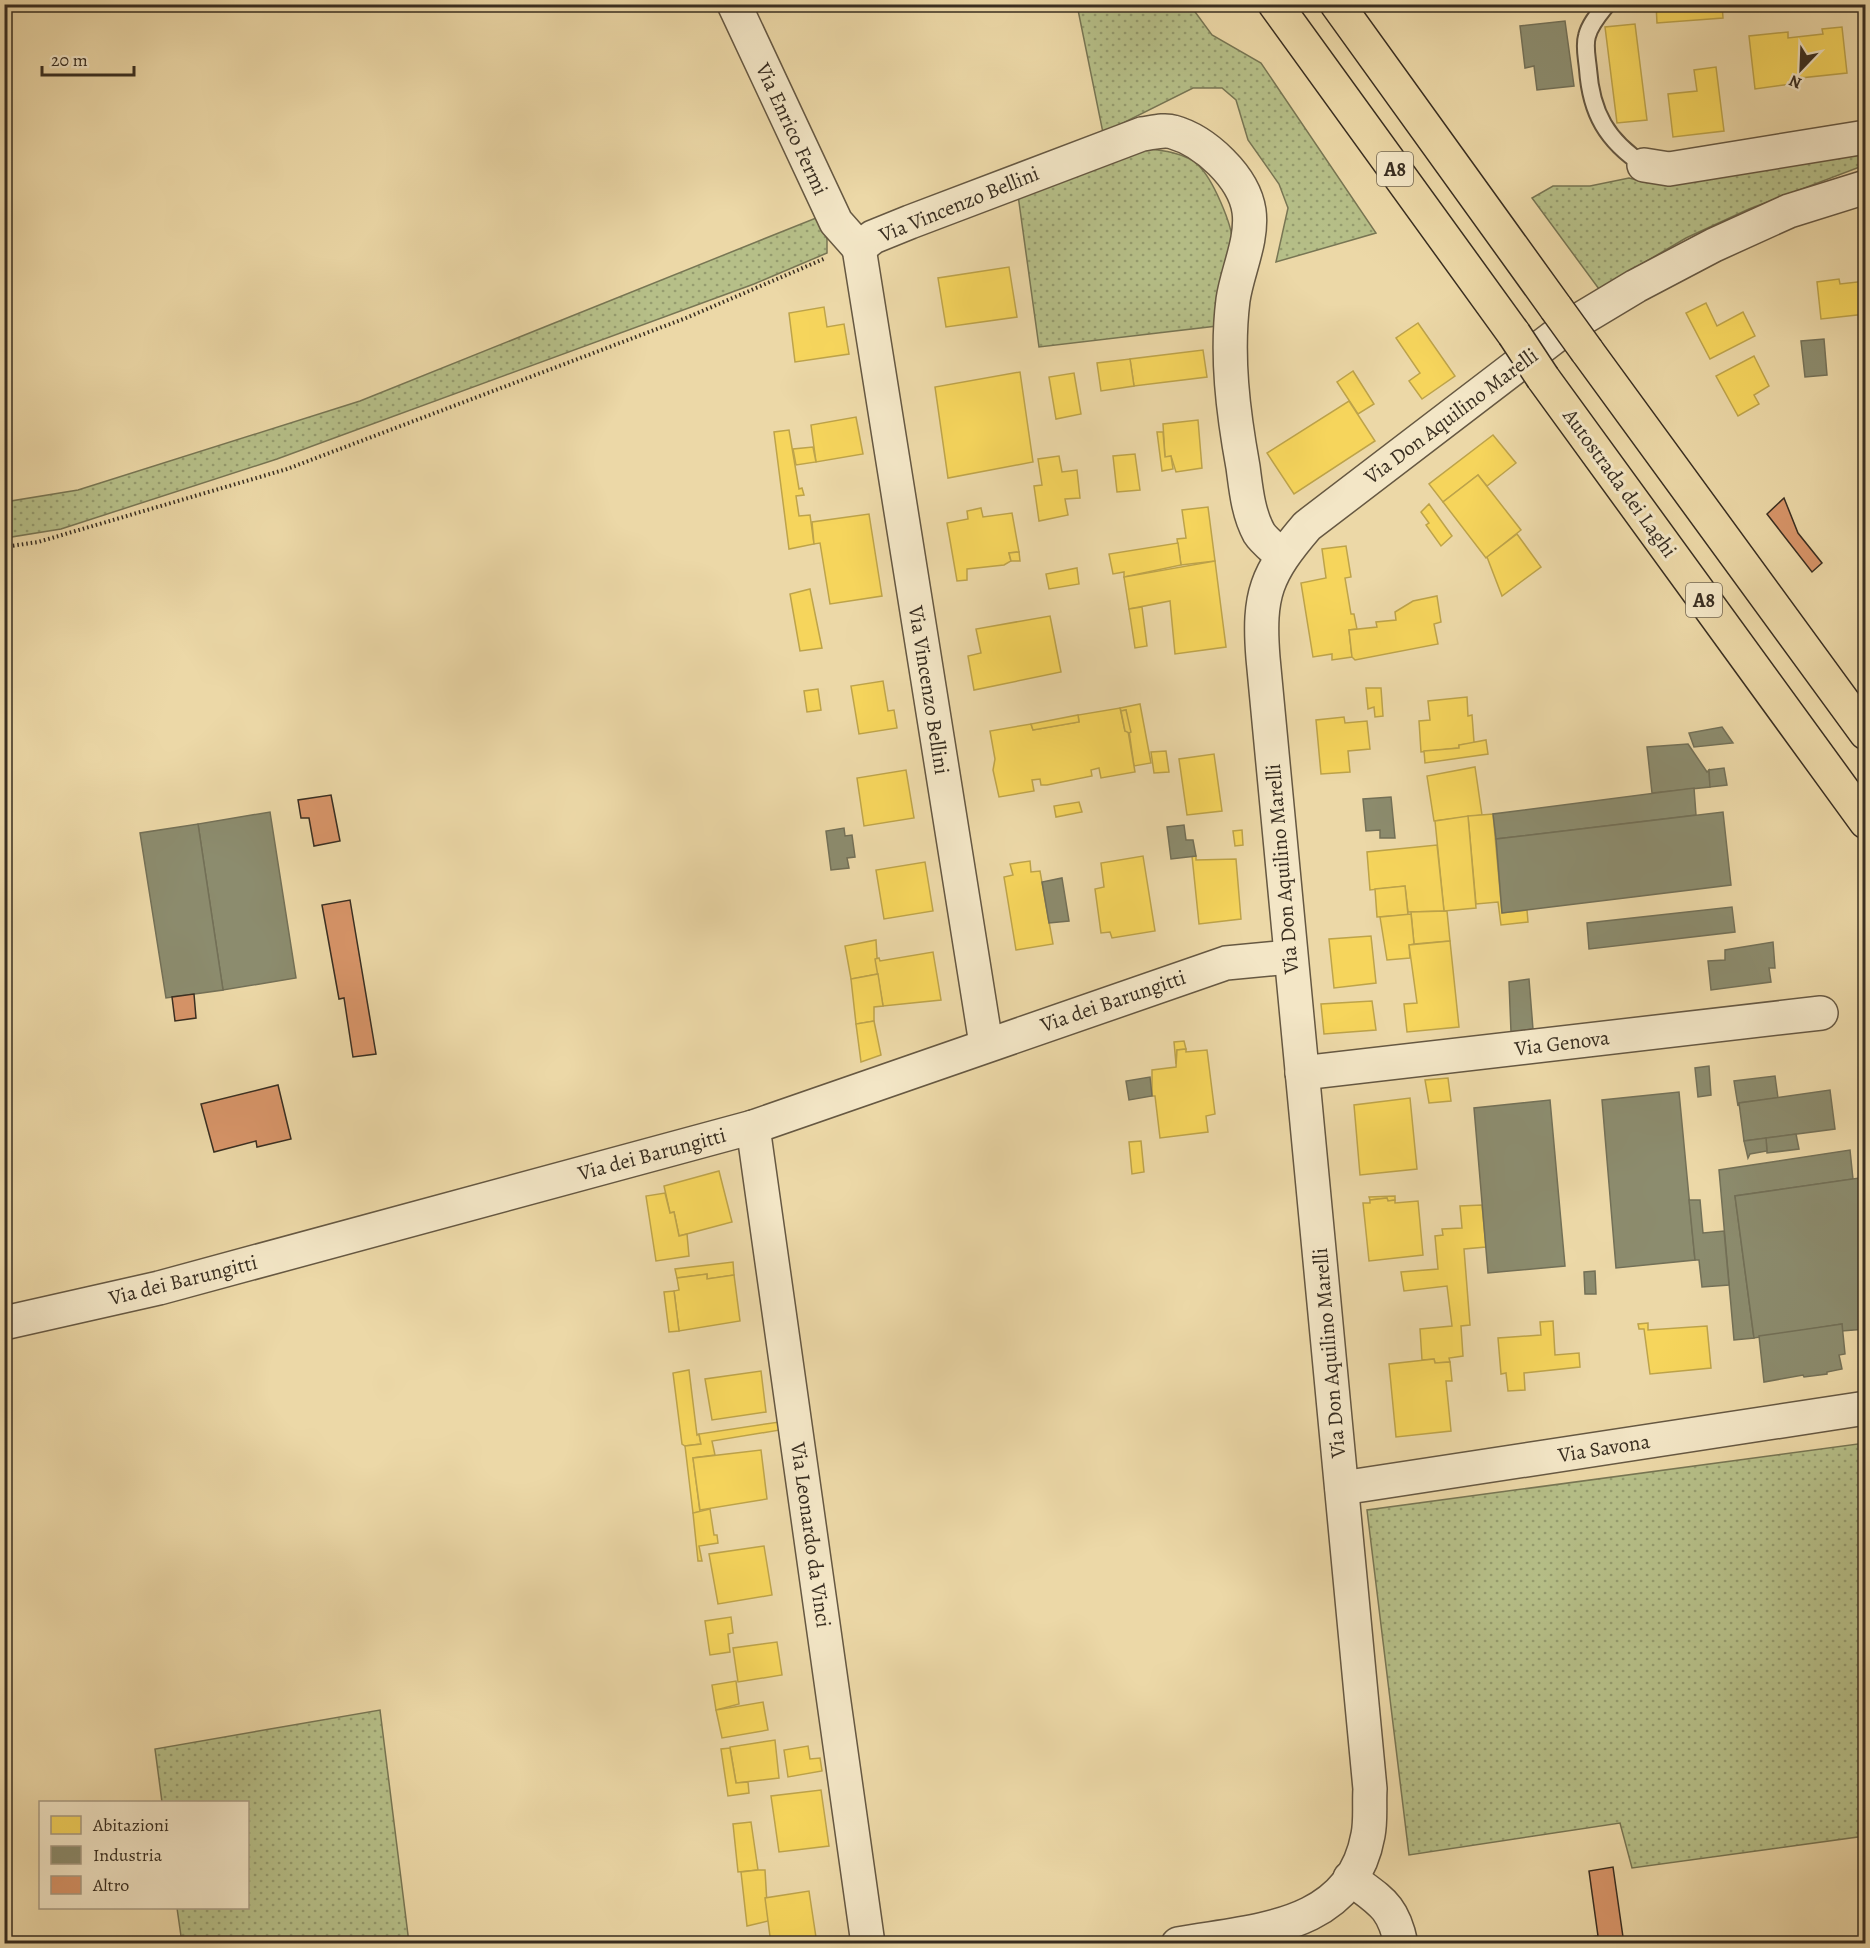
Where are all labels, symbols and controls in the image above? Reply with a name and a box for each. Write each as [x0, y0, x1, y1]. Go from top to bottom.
scale bar [42, 39, 134, 77]
north arrow [1771, 39, 1831, 99]
text: 20 m [51, 48, 88, 72]
street label: Via Enrico Fermi [749, 57, 835, 200]
text: N [1786, 69, 1805, 94]
road number: A8 [1377, 152, 1413, 186]
street label: Via Vincenzo Bellini [874, 159, 1043, 249]
street label: Via Don Aquilino Marelli [1358, 341, 1544, 491]
street label: Autostrada dei Laghi [1556, 402, 1684, 563]
road number: A8 [1686, 583, 1722, 617]
street label: Via Vincenzo Bellini [902, 603, 956, 776]
street label: Via Don Aquilino Marelli [1259, 763, 1305, 976]
street label: Via dei Barungitti [1036, 963, 1190, 1039]
street label: Via Genova [1512, 1023, 1611, 1063]
street label: Via dei Barungitti [574, 1121, 729, 1187]
street label: Via Don Aquilino Marelli [1306, 1247, 1352, 1460]
street label: Via dei Barungitti [105, 1248, 260, 1312]
street label: Via Savona [1555, 1427, 1652, 1469]
street label: Via Leonardo da Vinci [784, 1440, 838, 1630]
legend [39, 1801, 249, 1909]
text: Abitazioni [92, 1813, 169, 1837]
text: Industria [93, 1843, 163, 1867]
text: Altro [92, 1873, 129, 1897]

